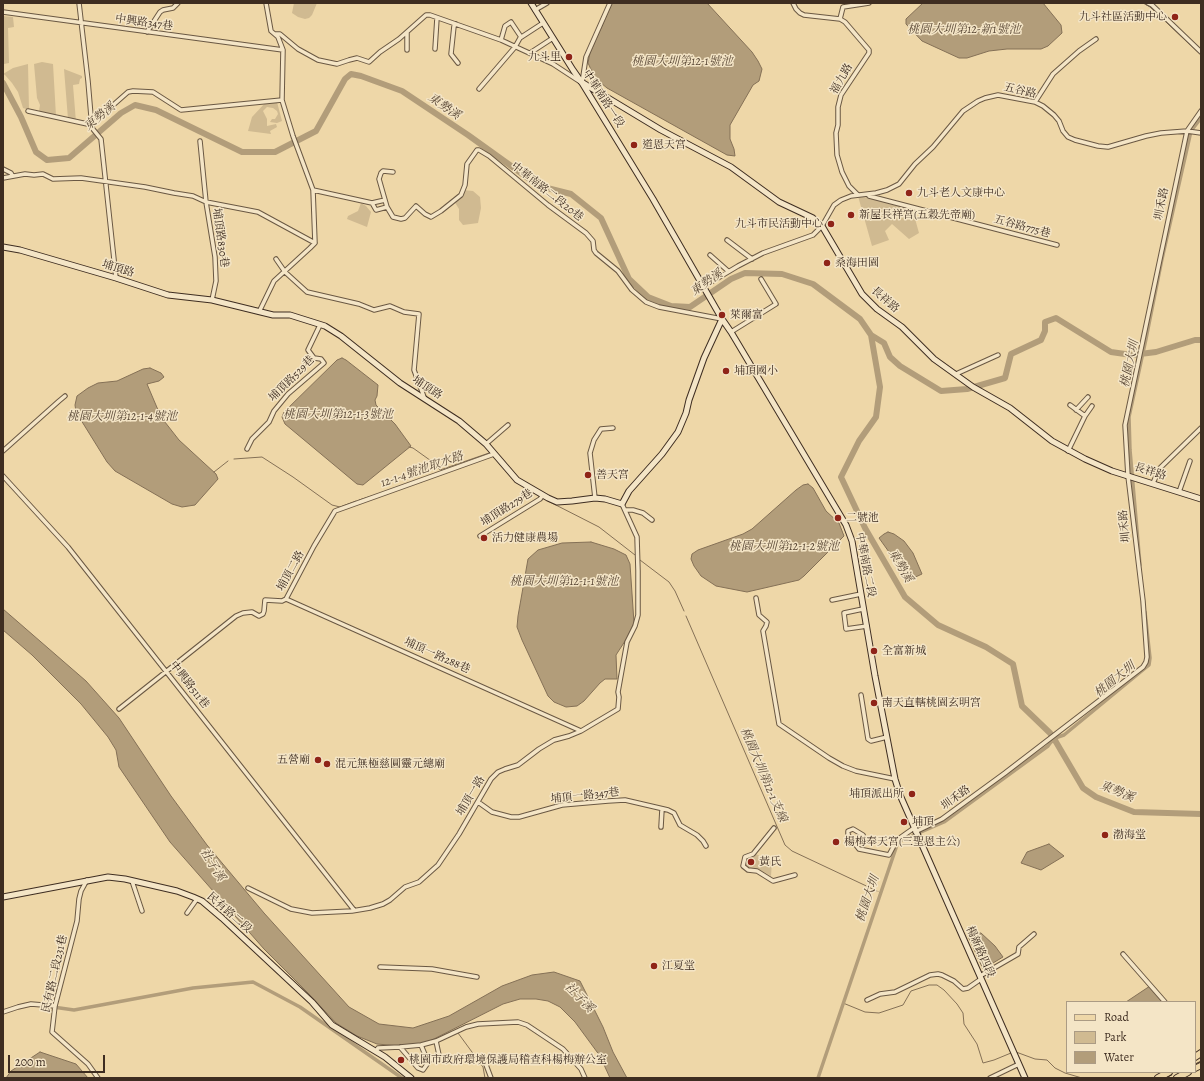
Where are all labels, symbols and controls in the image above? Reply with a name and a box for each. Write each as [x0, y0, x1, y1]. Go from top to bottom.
place label: 九斗社區活動中心 [1079, 10, 1167, 24]
street label: 中興路347巷 [114, 12, 174, 34]
marker: 九斗社區活動中心 [1170, 12, 1180, 22]
water label: 桃園大圳第12-新1號池 [907, 23, 1021, 37]
place label: 九斗里 [528, 50, 561, 64]
marker: 九斗里 [564, 52, 574, 62]
water label: 桃園大圳第12-1號池 [631, 55, 733, 69]
street label: 福九路 [828, 61, 856, 97]
street label: 中華南路一段 [579, 68, 627, 130]
street label: 五谷路 [1002, 81, 1038, 101]
water label: 東勢溪 [425, 91, 463, 123]
water label: 東勢溪 [82, 100, 118, 134]
place label: 道恩天宮 [642, 138, 686, 152]
marker: 道恩天宮 [629, 140, 639, 150]
street label: 中華南路二段20巷 [508, 160, 586, 224]
place label: 九斗老人文康中心 [917, 186, 1005, 200]
street label: 圳禾路 [1152, 187, 1172, 221]
marker: 九斗老人文康中心 [904, 188, 914, 198]
street label: 埔頂路830巷 [209, 207, 231, 269]
place label: 新屋長祥宮(五穀先帝廟) [859, 208, 975, 222]
marker: 新屋長祥宮(五穀先帝廟) [846, 210, 856, 220]
street label: 五谷路775巷 [992, 213, 1052, 241]
place label: 九斗市民活動中心 [735, 217, 823, 231]
marker: 九斗市民活動中心 [826, 219, 836, 229]
place label: 桑海田園 [835, 256, 879, 270]
street label: 埔頂路 [100, 258, 136, 280]
marker: 桑海田園 [822, 258, 832, 268]
water label: 東勢溪 [688, 267, 726, 299]
street label: 長祥路 [868, 284, 902, 316]
place label: 萊爾富 [730, 308, 763, 322]
marker: 萊爾富 [717, 310, 727, 320]
water label: 桃園大圳 [1118, 339, 1142, 389]
street label: 埔頂路529巷 [266, 353, 318, 405]
place label: 埔頂國小 [734, 364, 778, 378]
marker: 埔頂國小 [721, 366, 731, 376]
street label: 埔頂路 [410, 373, 444, 403]
water label: 桃園大圳第12-1-3號池 [283, 408, 393, 422]
water label: 桃園大圳第12-1-4號池 [67, 410, 177, 424]
water label: 12-1-4號池取水路 [379, 449, 465, 491]
street label: 長祥路 [1132, 461, 1168, 483]
place label: 善天宮 [596, 468, 629, 482]
marker: 善天宮 [583, 470, 593, 480]
street label: 埔頂路279巷 [479, 487, 535, 529]
street label: 圳禾路 [1117, 509, 1133, 543]
place label: 二號池 [846, 511, 879, 525]
marker: 二號池 [833, 513, 843, 523]
place label: 活力健康農場 [492, 531, 558, 545]
street label: 中華南路二段 [852, 531, 878, 599]
marker: 活力健康農場 [479, 533, 489, 543]
water label: 桃園大圳第12-1-2號池 [729, 540, 839, 554]
water label: 東勢溪 [885, 547, 915, 585]
street label: 埔頂二路 [275, 549, 307, 593]
water label: 桃園大圳第12-1-1號池 [509, 575, 619, 589]
street label: 埔頂一路288巷 [402, 636, 472, 676]
place label: 全富新城 [882, 644, 926, 658]
marker: 全富新城 [869, 646, 879, 656]
street label: 中興路511巷 [166, 659, 212, 711]
water label: 桃園大圳 [1092, 659, 1138, 701]
place label: 南天直轄桃園玄明宮 [882, 696, 981, 710]
marker: 南天直轄桃園玄明宮 [869, 698, 879, 708]
water label: 桃園大圳第12-1支線 [737, 726, 789, 824]
place label: 五營廟 [277, 753, 310, 767]
marker: 五營廟 [313, 755, 323, 765]
place label: 混元無極慈圓靈元總廟 [335, 757, 445, 771]
marker: 混元無極慈圓靈元總廟 [322, 759, 332, 769]
street label: 埔頂一路 [454, 774, 488, 818]
water label: 東勢溪 [1098, 778, 1136, 806]
street label: 圳禾路 [939, 783, 973, 813]
street label: 埔頂一路347巷 [550, 786, 620, 806]
place label: 埔頂派出所 [849, 787, 904, 801]
marker: 埔頂派出所 [907, 789, 917, 799]
place label: 埔頂 [912, 815, 934, 829]
marker: 埔頂 [899, 817, 909, 827]
place label: 渤海堂 [1113, 828, 1146, 842]
marker: 渤海堂 [1100, 830, 1110, 840]
place label: 楊梅奉天宮(三聖恩主公) [844, 835, 960, 849]
marker: 楊梅奉天宮(三聖恩主公) [831, 837, 841, 847]
water label: 社子溪 [196, 846, 228, 884]
place label: 黃氏 [759, 855, 781, 869]
marker: 黃氏 [746, 857, 756, 867]
water label: 桃園大圳 [853, 874, 883, 924]
street label: 民有路二段 [204, 890, 254, 936]
street label: 楊新路四段 [963, 924, 997, 980]
street label: 民有路二段231巷 [40, 934, 70, 1014]
place label: 江夏堂 [662, 959, 695, 973]
marker: 江夏堂 [649, 961, 659, 971]
water label: 社子溪 [561, 980, 597, 1016]
legend [1066, 1001, 1196, 1073]
text: Road [1104, 1009, 1129, 1025]
text: Park [1104, 1029, 1127, 1045]
scale bar [10, 1047, 107, 1073]
text: Water [1104, 1049, 1134, 1065]
place label: 桃園市政府環境保護局稽查科楊梅辦公室 [409, 1053, 607, 1067]
text: 200 m [15, 1054, 46, 1070]
marker: 桃園市政府環境保護局稽查科楊梅辦公室 [396, 1055, 406, 1065]

